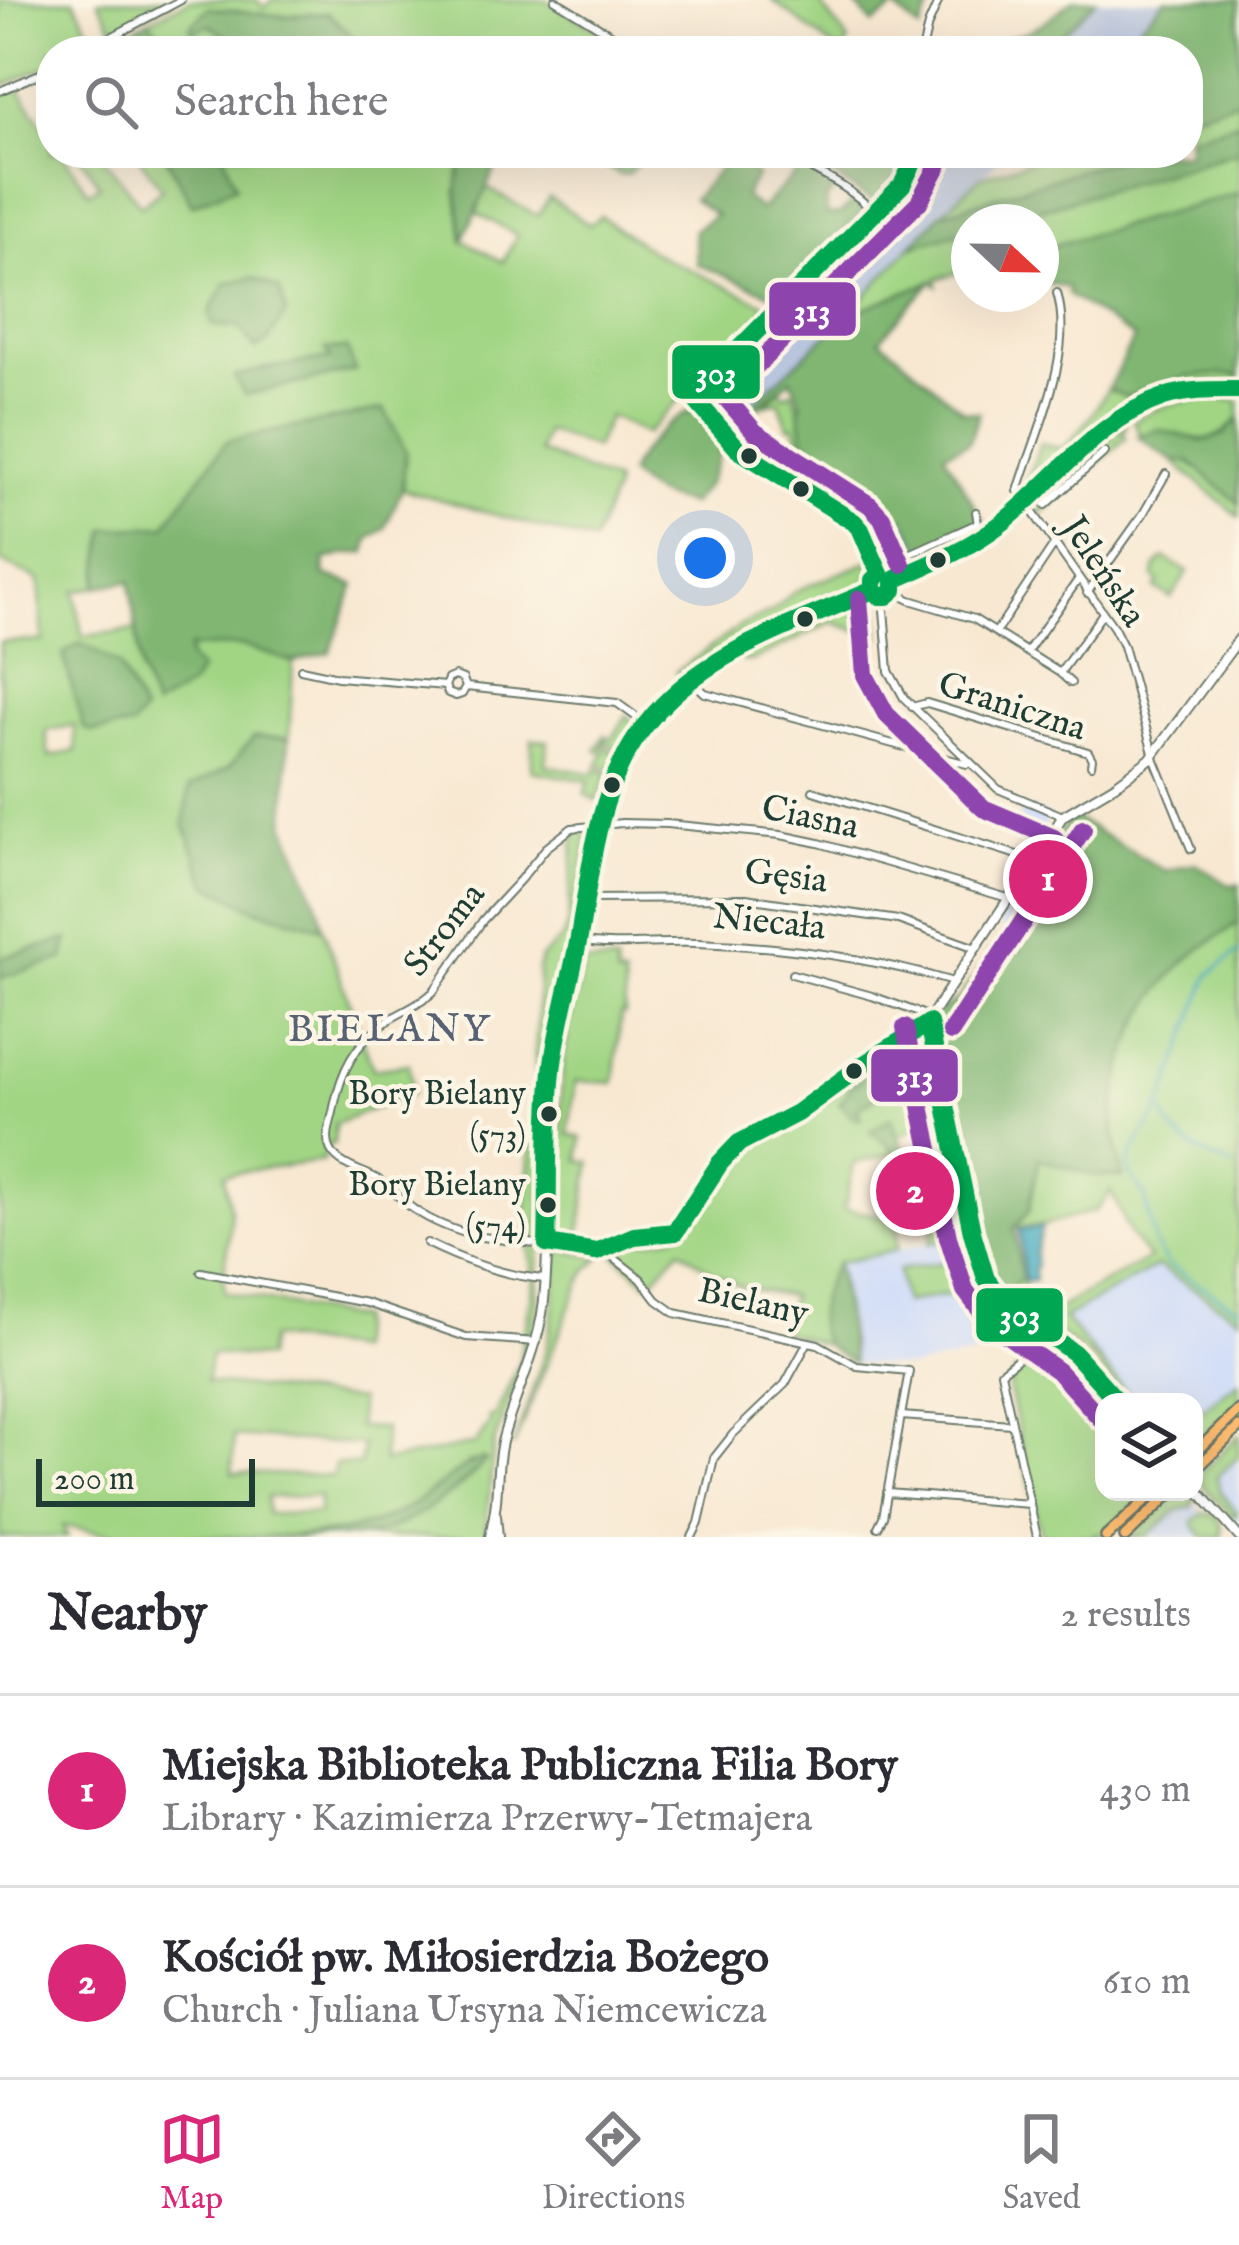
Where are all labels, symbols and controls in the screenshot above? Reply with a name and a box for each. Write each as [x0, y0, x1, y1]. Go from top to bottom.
search box [36, 36, 1203, 168]
icon: search [78, 69, 144, 135]
text: Search here [174, 74, 388, 131]
north arrow [951, 204, 1059, 312]
line badge: 313 [767, 280, 858, 338]
text: 313 [794, 291, 830, 333]
line badge: 303 [670, 343, 762, 401]
text: 303 [696, 354, 736, 396]
unlabelled marker [738, 445, 760, 467]
unlabelled marker [790, 478, 812, 500]
street label: Jeleńska [1048, 504, 1156, 637]
your location [675, 528, 735, 588]
unlabelled marker [927, 549, 949, 571]
unlabelled marker [794, 608, 816, 630]
street label: Graniczna [932, 661, 1092, 753]
unlabelled marker [601, 774, 623, 796]
street label: Ciasna [757, 785, 863, 851]
pin: 1 [1009, 834, 1087, 924]
street label: Gęsia [742, 849, 830, 905]
street label: Stroma [394, 873, 496, 986]
street label: Niecała [710, 894, 828, 952]
district label: BIELANY [288, 1006, 492, 1055]
line badge: 313 [869, 1047, 960, 1104]
text: 313 [897, 1057, 933, 1099]
unlabelled marker [843, 1060, 865, 1082]
place label: Bory Bielany (573) [348, 1074, 527, 1157]
marker: Bory Bielany (573) [538, 1103, 560, 1125]
pin: 2 [876, 1146, 954, 1236]
place label: Bory Bielany (574) [348, 1165, 527, 1248]
marker: Bory Bielany (574) [537, 1194, 559, 1216]
street label: Bielany [693, 1268, 813, 1338]
line badge: 303 [974, 1286, 1065, 1344]
text: 303 [1000, 1296, 1040, 1338]
map controls [1095, 1393, 1203, 1501]
button: layers [1095, 1393, 1203, 1501]
scale bar [36, 1453, 255, 1506]
text: 200 m [54, 1459, 135, 1501]
text: Nearby [48, 1583, 207, 1648]
text: 2 results [1060, 1591, 1191, 1640]
text: Miejska Biblioteka Publiczna Filia Bory [162, 1738, 898, 1795]
text: 1 [80, 1766, 94, 1815]
text: 430 m [1100, 1766, 1191, 1815]
text: Library · Kazimierza Przerwy-Tetmajera [162, 1795, 812, 1844]
text: Kościół pw. Miłosierdzia Bożego [162, 1930, 769, 1987]
text: 2 [78, 1958, 96, 2007]
text: 610 m [1103, 1958, 1191, 2007]
text: Church · Juliana Ursyna Niemcewicza [162, 1987, 767, 2036]
tab: Map [159, 2106, 225, 2220]
tab: Directions [542, 2106, 685, 2220]
tab: Saved [1002, 2106, 1080, 2220]

